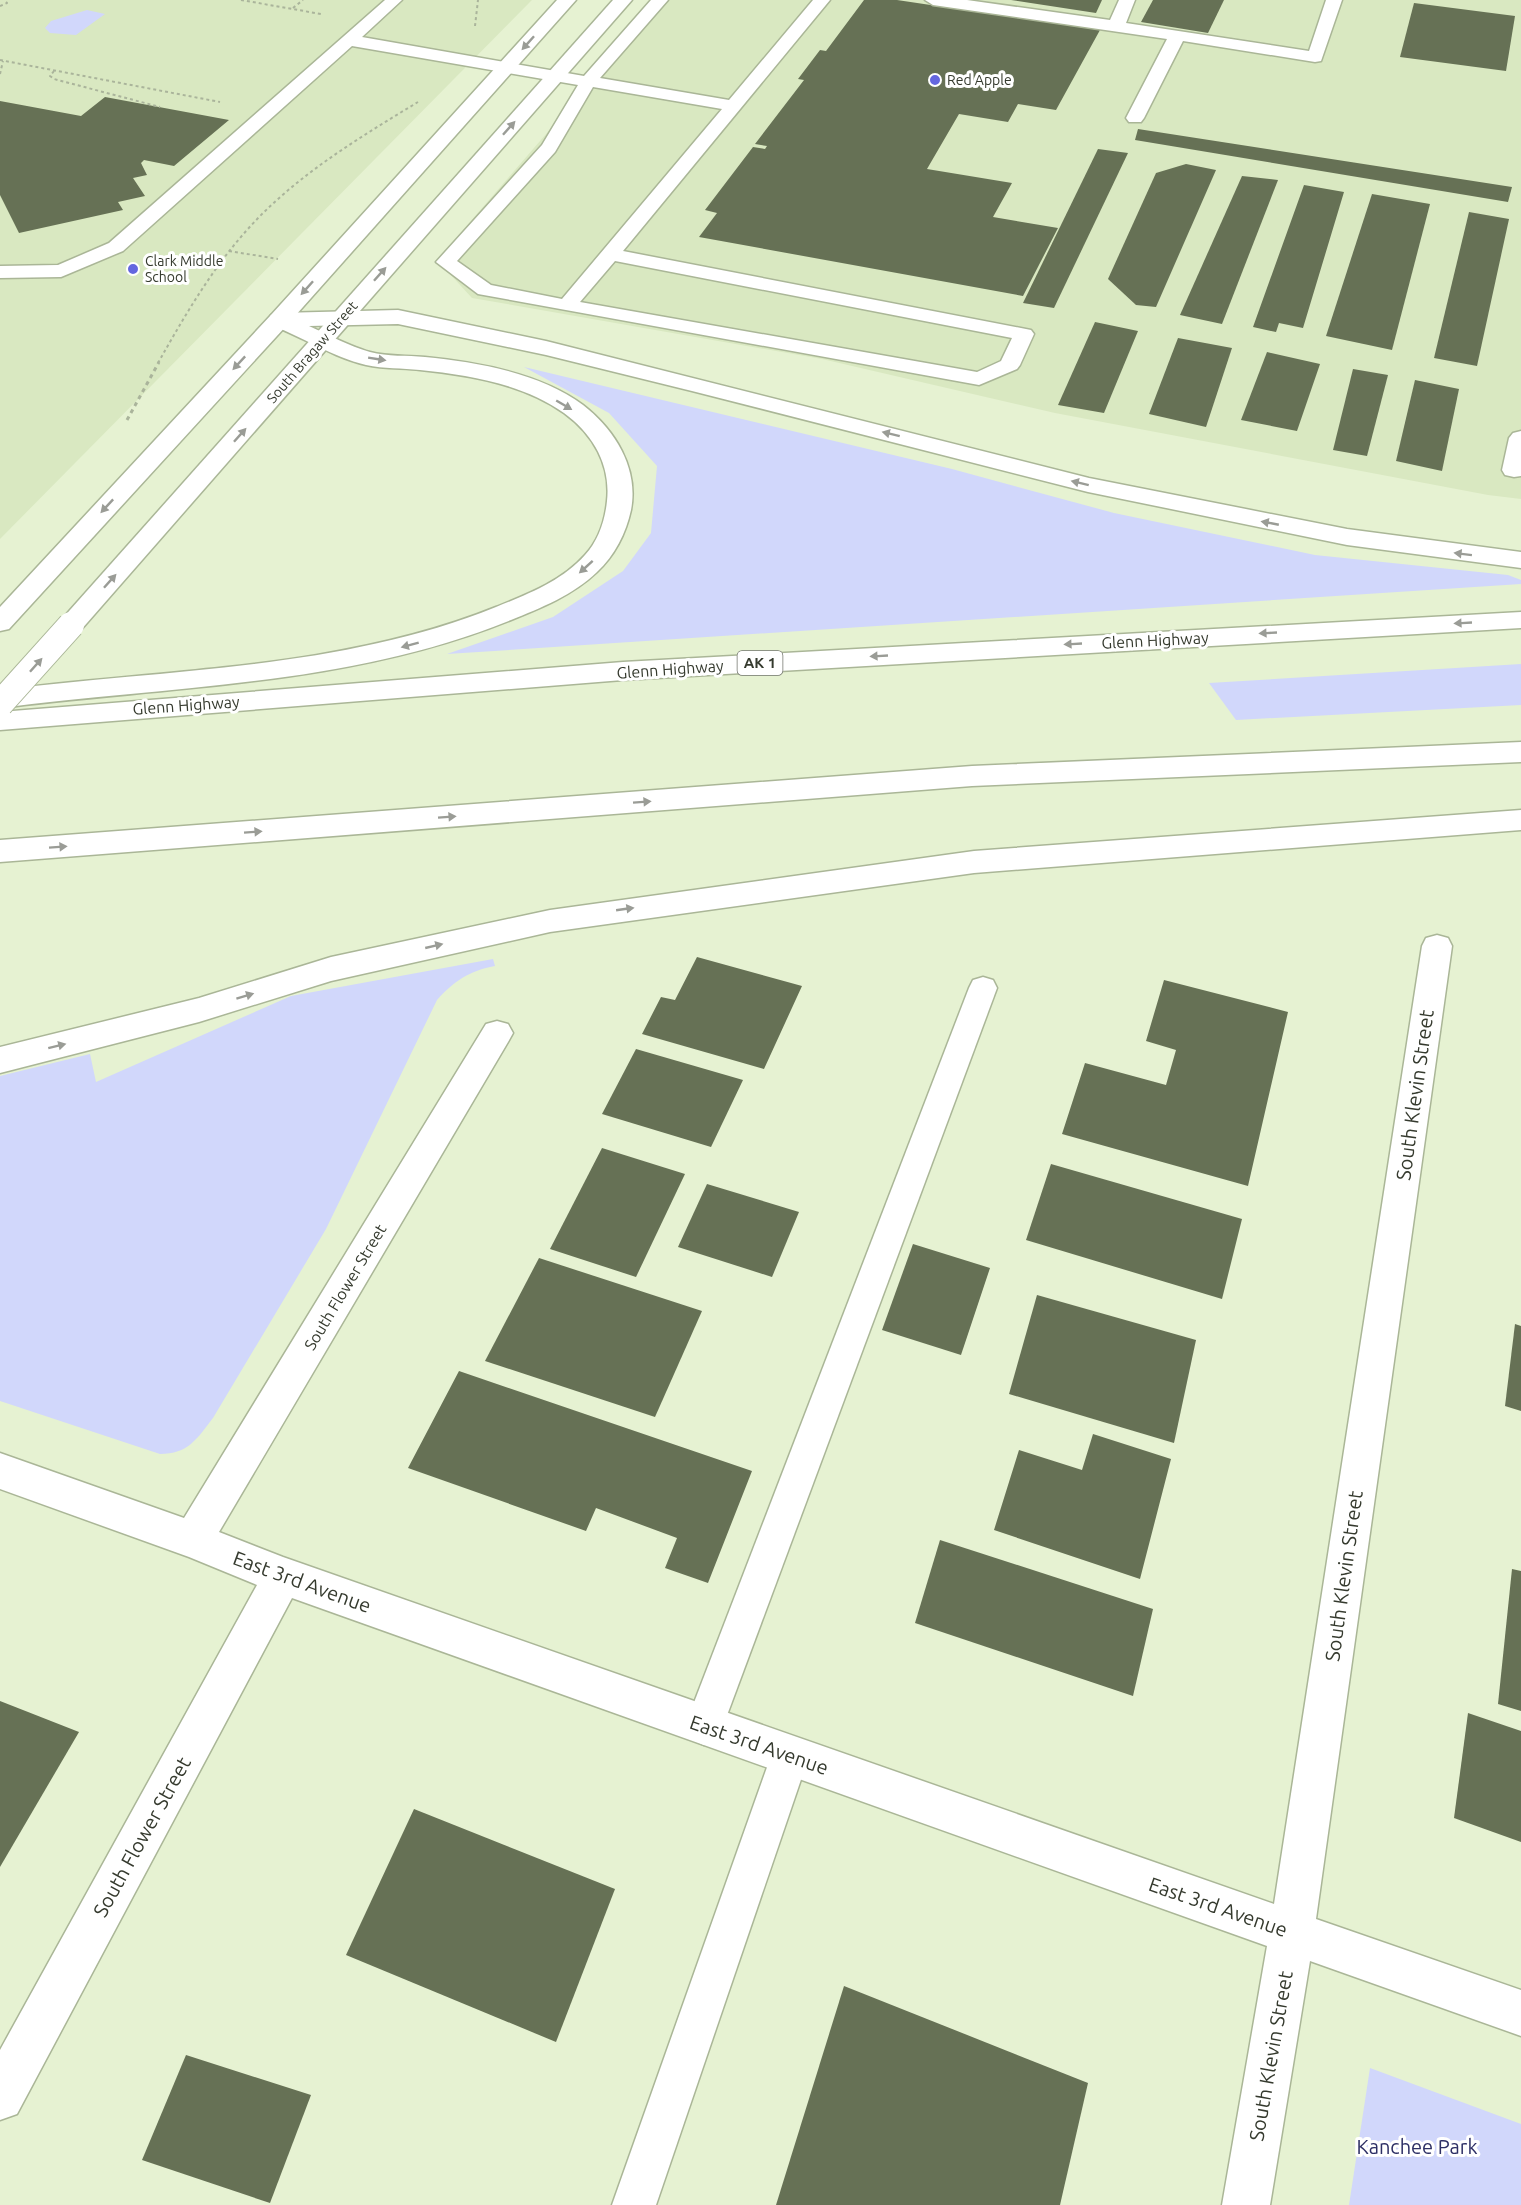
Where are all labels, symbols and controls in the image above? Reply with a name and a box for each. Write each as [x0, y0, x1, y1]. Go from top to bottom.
one-way arrow [521, 36, 535, 51]
place label: Red Apple [947, 72, 1012, 88]
marker: Red Apple [928, 73, 942, 87]
one-way arrow [502, 121, 515, 136]
place label: Clark Middle School [145, 253, 223, 285]
marker: Clark Middle School [126, 262, 140, 276]
one-way arrow [373, 267, 386, 282]
one-way arrow [301, 280, 314, 295]
street label: South Bragaw Street [263, 297, 361, 406]
one-way arrow [233, 355, 246, 370]
one-way arrow [368, 355, 387, 364]
one-way arrow [556, 399, 573, 409]
one-way arrow [233, 428, 246, 443]
one-way arrow [882, 429, 900, 439]
one-way arrow [1070, 478, 1088, 487]
one-way arrow [100, 499, 114, 514]
one-way arrow [1261, 518, 1280, 527]
one-way arrow [1453, 549, 1472, 559]
one-way arrow [579, 560, 594, 574]
one-way arrow [103, 574, 117, 589]
one-way arrow [1453, 618, 1472, 627]
street label: Glenn Highway [1101, 628, 1209, 652]
one-way arrow [1258, 628, 1277, 637]
one-way arrow [401, 640, 419, 650]
one-way arrow [1064, 640, 1083, 649]
road number: AK 1 [738, 651, 783, 675]
one-way arrow [869, 652, 888, 661]
street label: Glenn Highway [616, 656, 724, 682]
one-way arrow [29, 657, 43, 672]
street label: Glenn Highway [132, 692, 240, 718]
one-way arrow [632, 797, 651, 806]
one-way arrow [438, 812, 457, 822]
one-way arrow [243, 827, 262, 837]
one-way arrow [49, 842, 68, 852]
one-way arrow [616, 905, 635, 914]
one-way arrow [424, 941, 443, 950]
one-way arrow [236, 991, 254, 1000]
street label: South Klevin Street [1391, 1008, 1438, 1182]
one-way arrow [48, 1040, 66, 1050]
street label: South Flower Street [300, 1220, 390, 1353]
street label: South Klevin Street [1320, 1489, 1367, 1663]
street label: East 3rd Avenue [230, 1546, 374, 1617]
street label: East 3rd Avenue [687, 1710, 832, 1779]
street label: South Flower Street [88, 1753, 195, 1921]
street label: East 3rd Avenue [1146, 1872, 1291, 1941]
street label: South Klevin Street [1244, 1969, 1297, 2143]
park label: Kanchee Park [1357, 2135, 1477, 2158]

